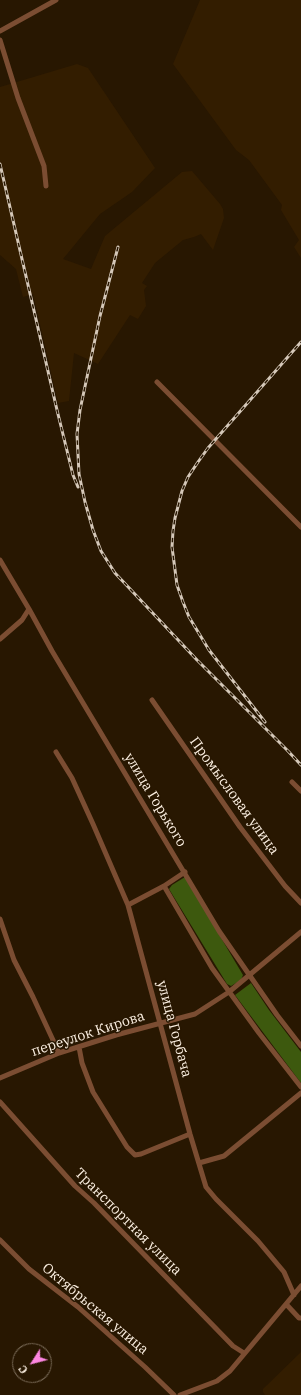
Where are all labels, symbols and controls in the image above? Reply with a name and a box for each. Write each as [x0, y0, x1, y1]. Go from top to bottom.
street label: Промысловая улица [186, 734, 282, 858]
street label: улица Горького [120, 750, 190, 850]
street label: улица Горбача [153, 979, 195, 1079]
street label: переулок Кирова [29, 1008, 147, 1060]
street label: Транспортная улица [71, 1165, 185, 1279]
street label: Октябрьская улица [39, 1260, 151, 1358]
north arrow [12, 1343, 52, 1383]
text: С [15, 1362, 31, 1377]

